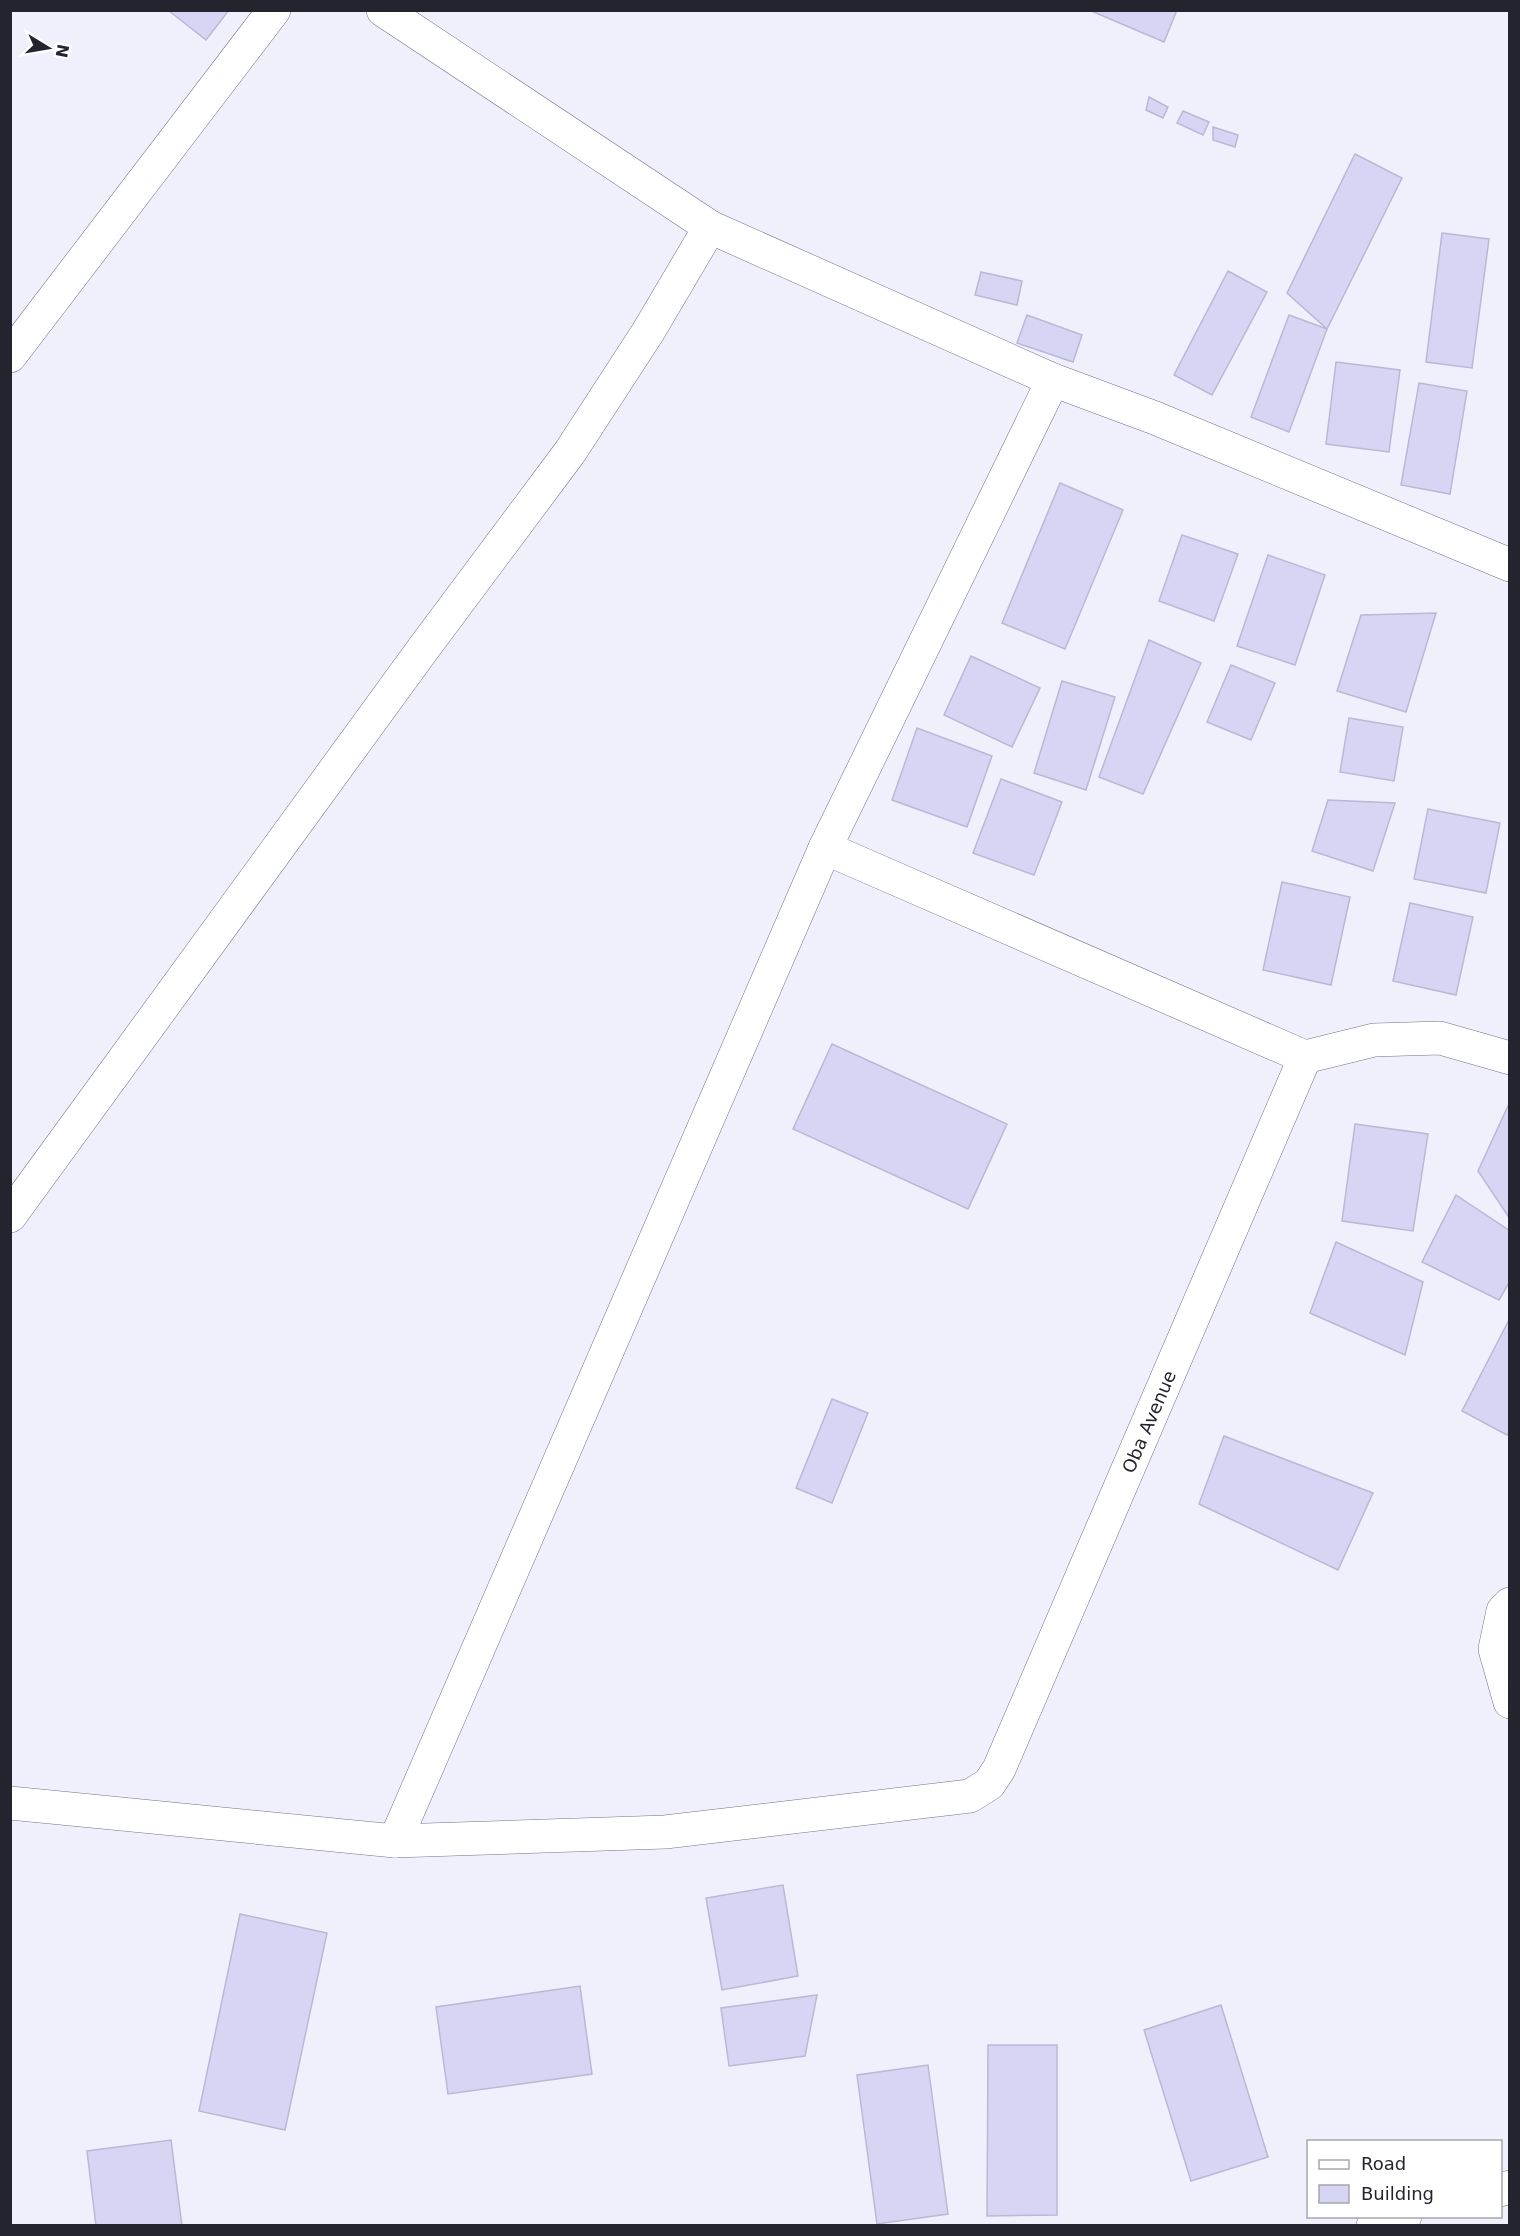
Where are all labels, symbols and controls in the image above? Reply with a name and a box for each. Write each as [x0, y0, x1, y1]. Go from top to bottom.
north arrow [18, 18, 78, 78]
text: N [52, 42, 73, 59]
street label: Oba Avenue [1117, 1367, 1180, 1476]
legend [1307, 2140, 1502, 2218]
text: Road [1361, 2153, 1406, 2174]
text: Building [1361, 2183, 1434, 2204]

